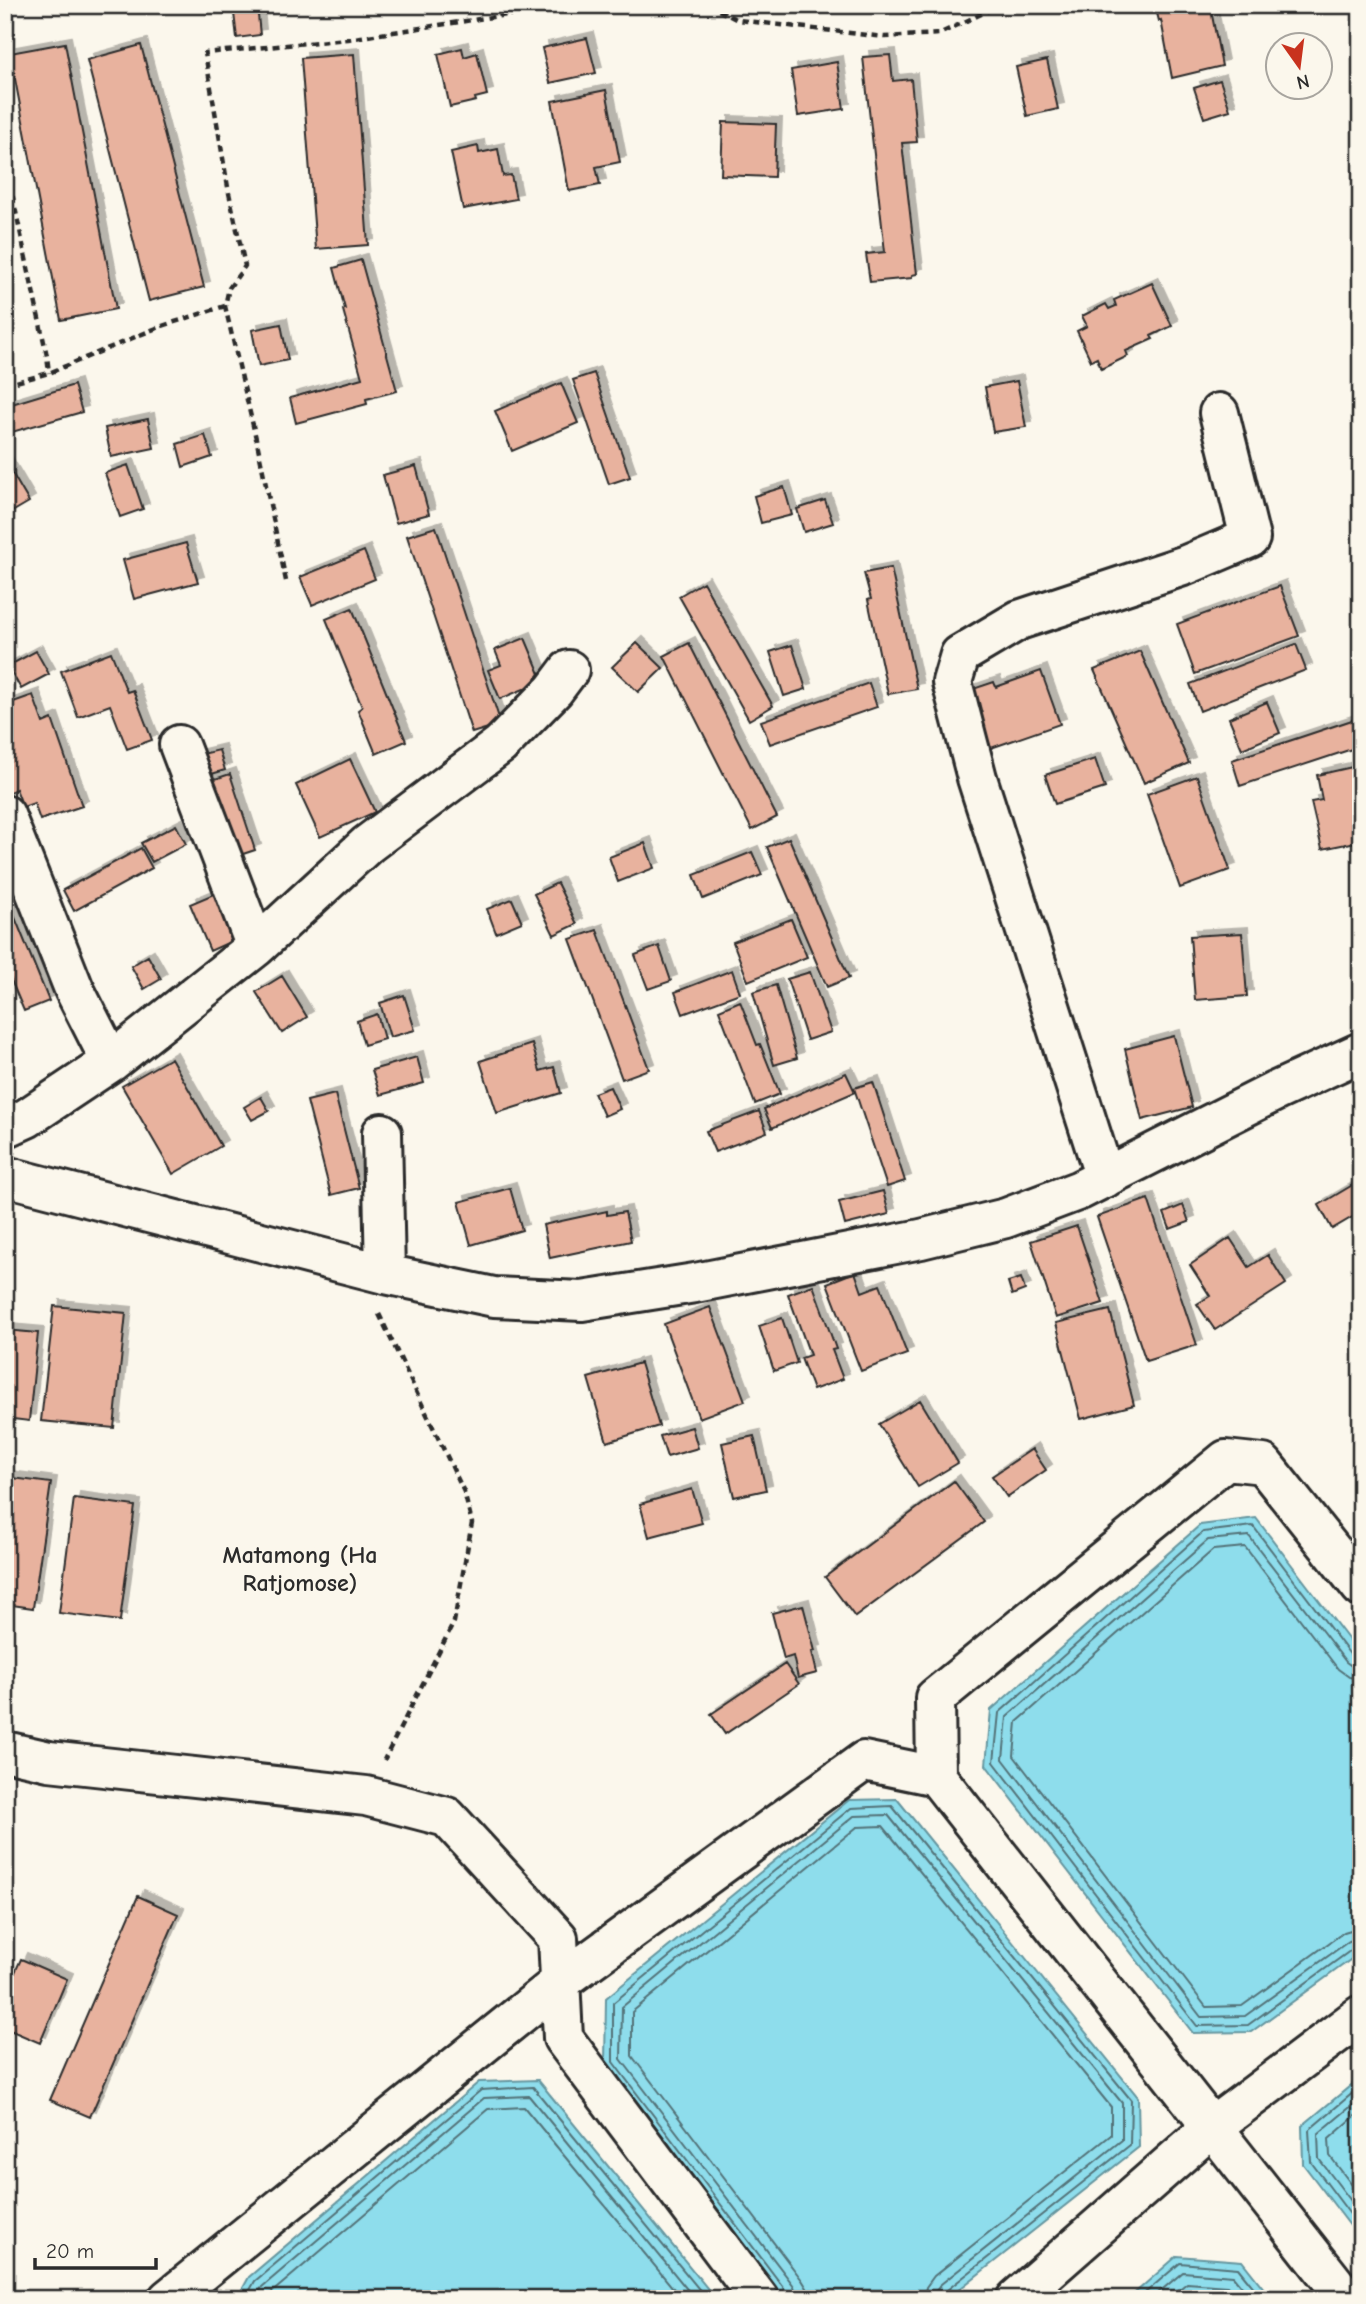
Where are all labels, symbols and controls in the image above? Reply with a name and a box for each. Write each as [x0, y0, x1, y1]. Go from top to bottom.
north arrow [1264, 32, 1334, 102]
text: N [1294, 69, 1312, 94]
district label: Matamong (Ha Ratjomose) [222, 1541, 378, 1597]
scale bar [35, 2227, 156, 2271]
text: 20 m [46, 2239, 94, 2263]

